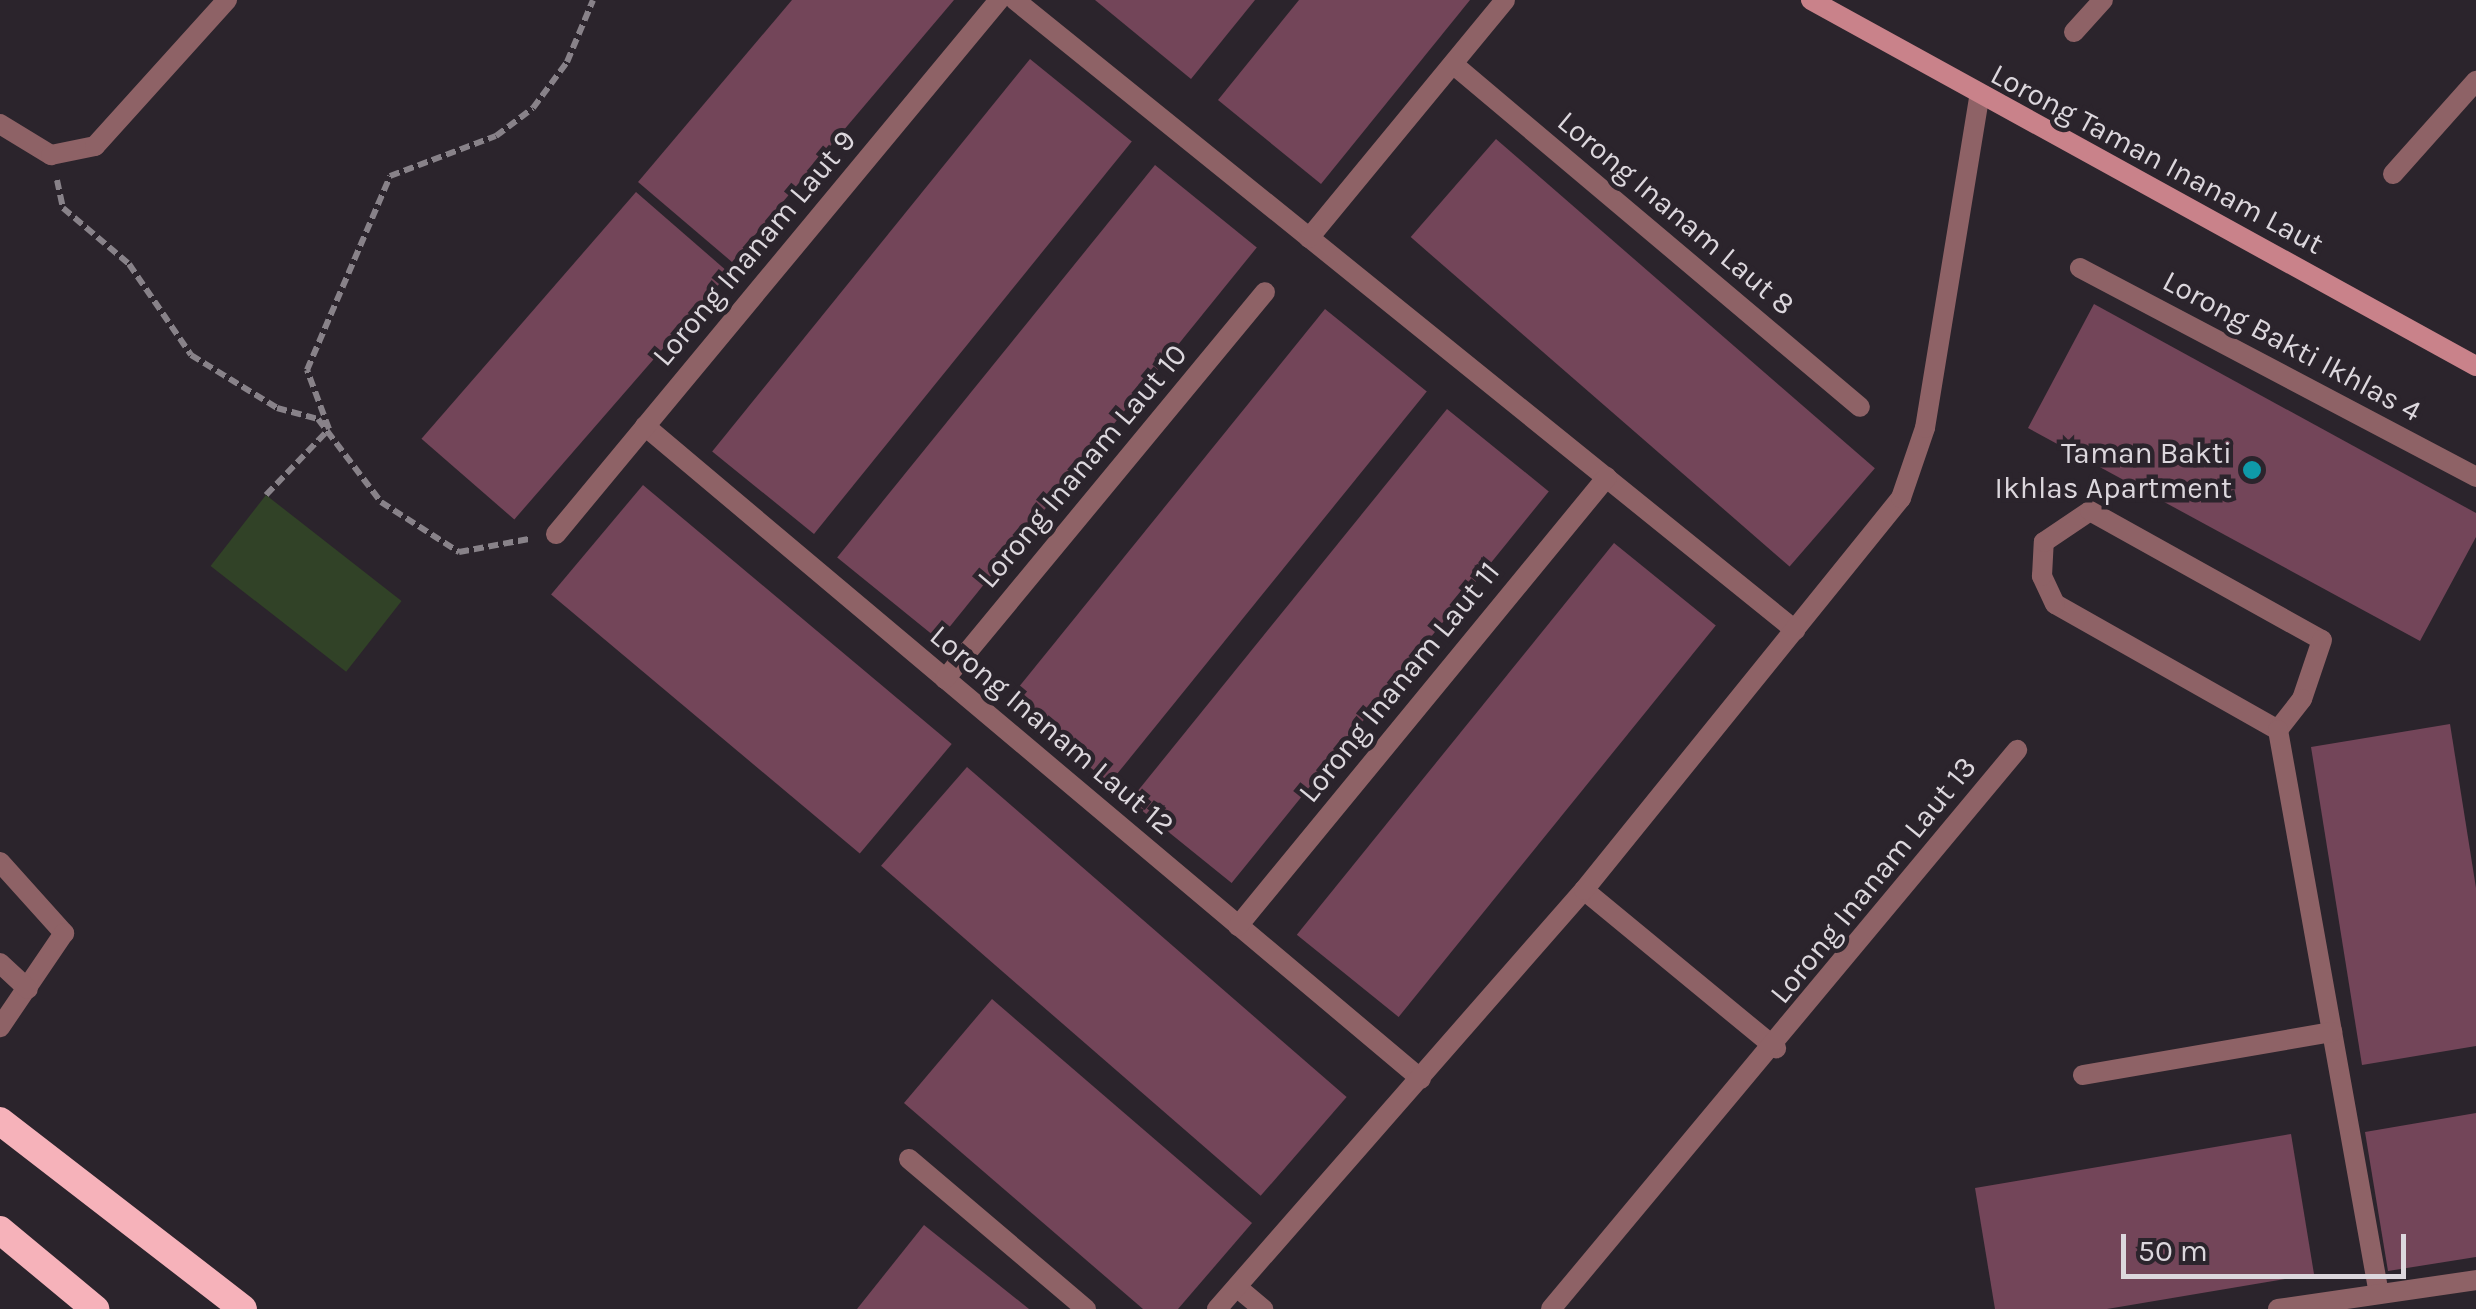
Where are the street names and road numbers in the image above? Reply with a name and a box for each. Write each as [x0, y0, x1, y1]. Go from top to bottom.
street label: Lorong Taman Inanam Laut [1985, 56, 2329, 262]
street label: Lorong Inanam Laut 8 [1550, 103, 1802, 323]
street label: Lorong Inanam Laut 9 [645, 123, 863, 373]
street label: Lorong Bakti Ikhlas 4 [2157, 263, 2427, 429]
street label: Lorong Inanam Laut 10 [969, 337, 1195, 595]
street label: Lorong Inanam Laut 11 [1291, 554, 1507, 810]
street label: Lorong Inanam Laut 12 [923, 618, 1181, 842]
street label: Lorong Inanam Laut 13 [1762, 749, 1984, 1011]

